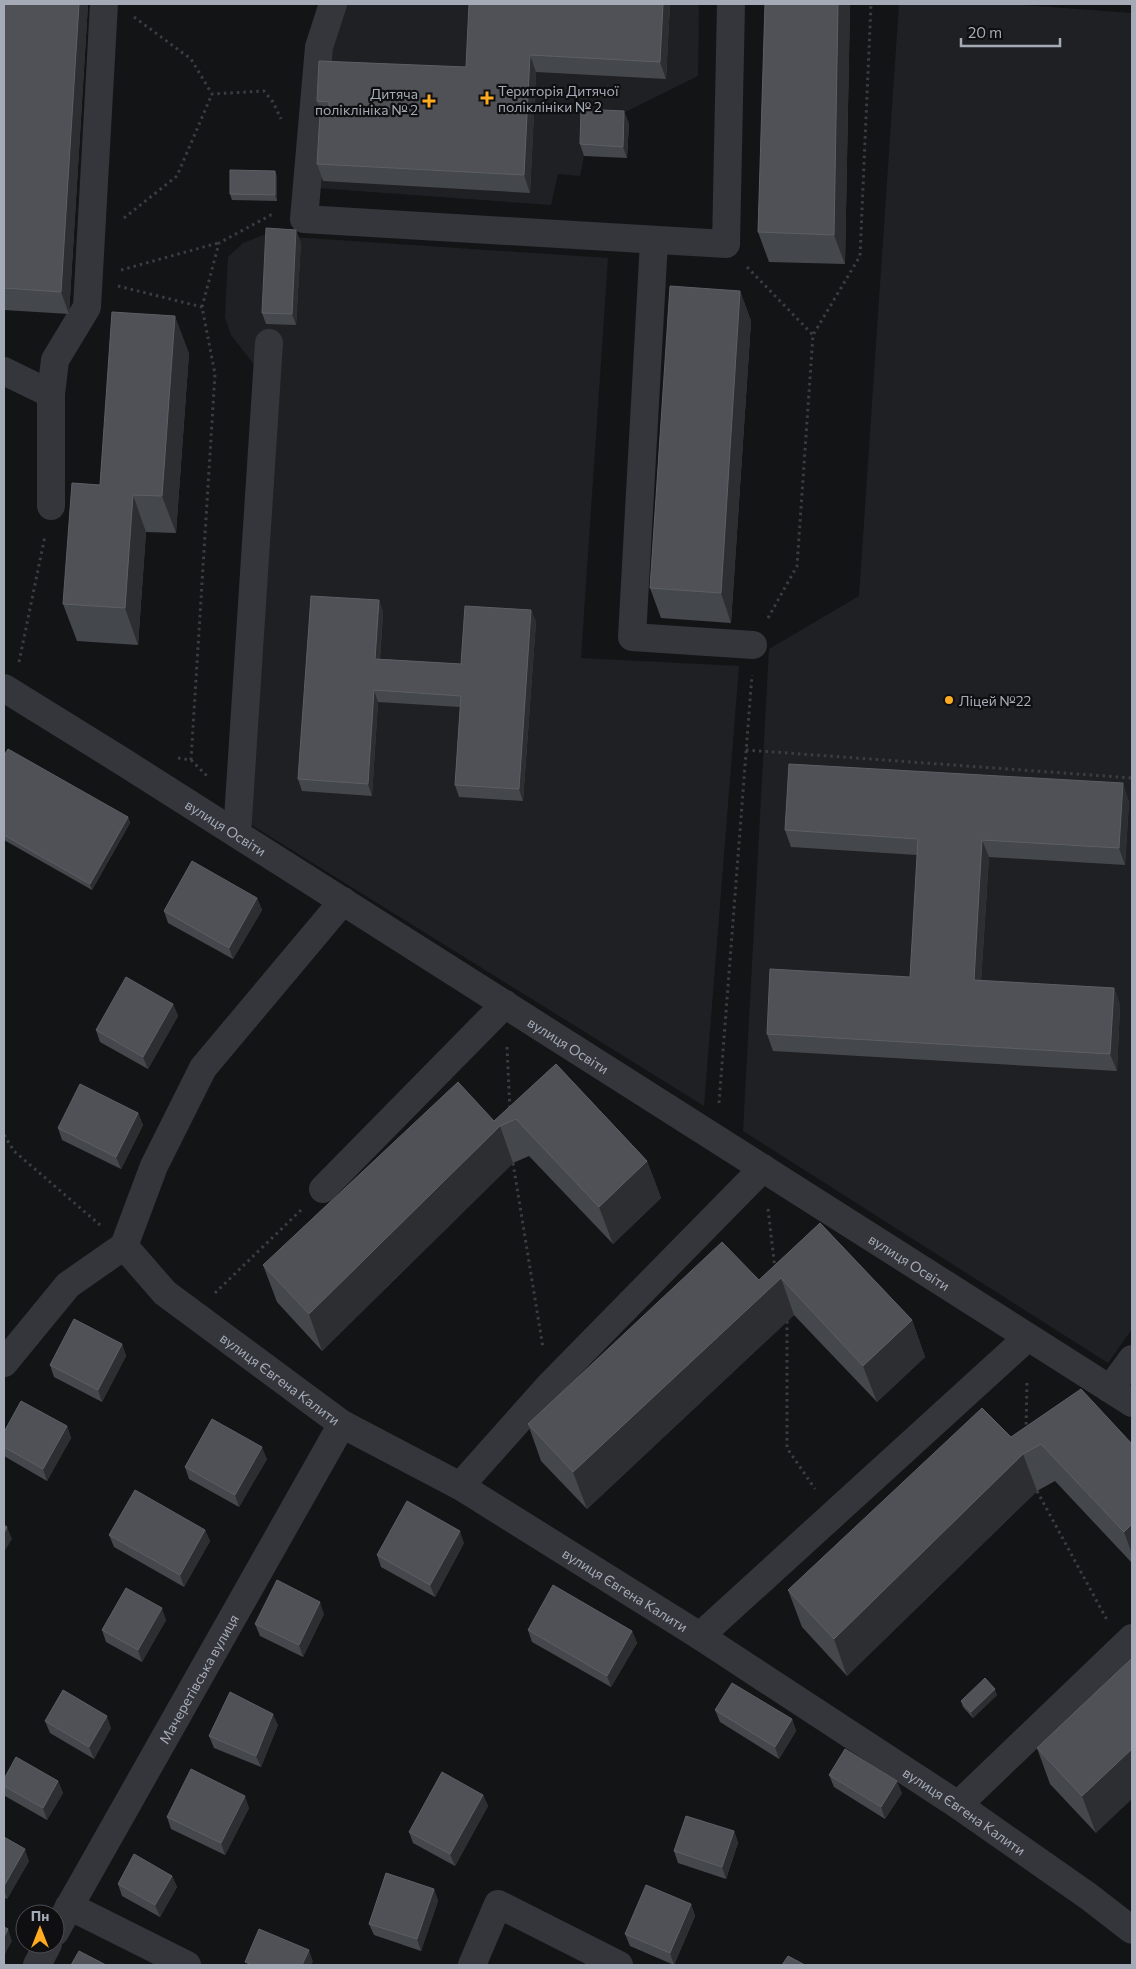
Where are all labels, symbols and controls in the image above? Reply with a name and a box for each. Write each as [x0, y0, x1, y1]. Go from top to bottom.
scale bar [961, 15, 1060, 47]
text: 20 m [968, 23, 1002, 41]
place label: Територія Дитячої поліклініки № 2 [498, 82, 619, 115]
place label: Дитяча поліклініка № 2 [315, 85, 418, 118]
marker: Територія Дитячої поліклініки № 2 [480, 91, 494, 105]
marker: Дитяча поліклініка № 2 [422, 94, 436, 108]
place label: Ліцей №22 [959, 692, 1032, 709]
marker: Ліцей №22 [943, 694, 955, 706]
street label: вулиця Освіти [182, 795, 270, 859]
street label: вулиця Освіти [525, 1013, 612, 1077]
street label: вулиця Освіти [866, 1230, 953, 1294]
street label: вулиця Євгена Калити [217, 1329, 344, 1428]
street label: вулиця Євгена Калити [560, 1544, 691, 1635]
street label: Мачеретівська вулиця [155, 1611, 241, 1746]
street label: вулиця Євгена Калити [900, 1763, 1029, 1858]
north arrow [15, 1904, 65, 1954]
text: Пн [31, 1907, 49, 1924]

